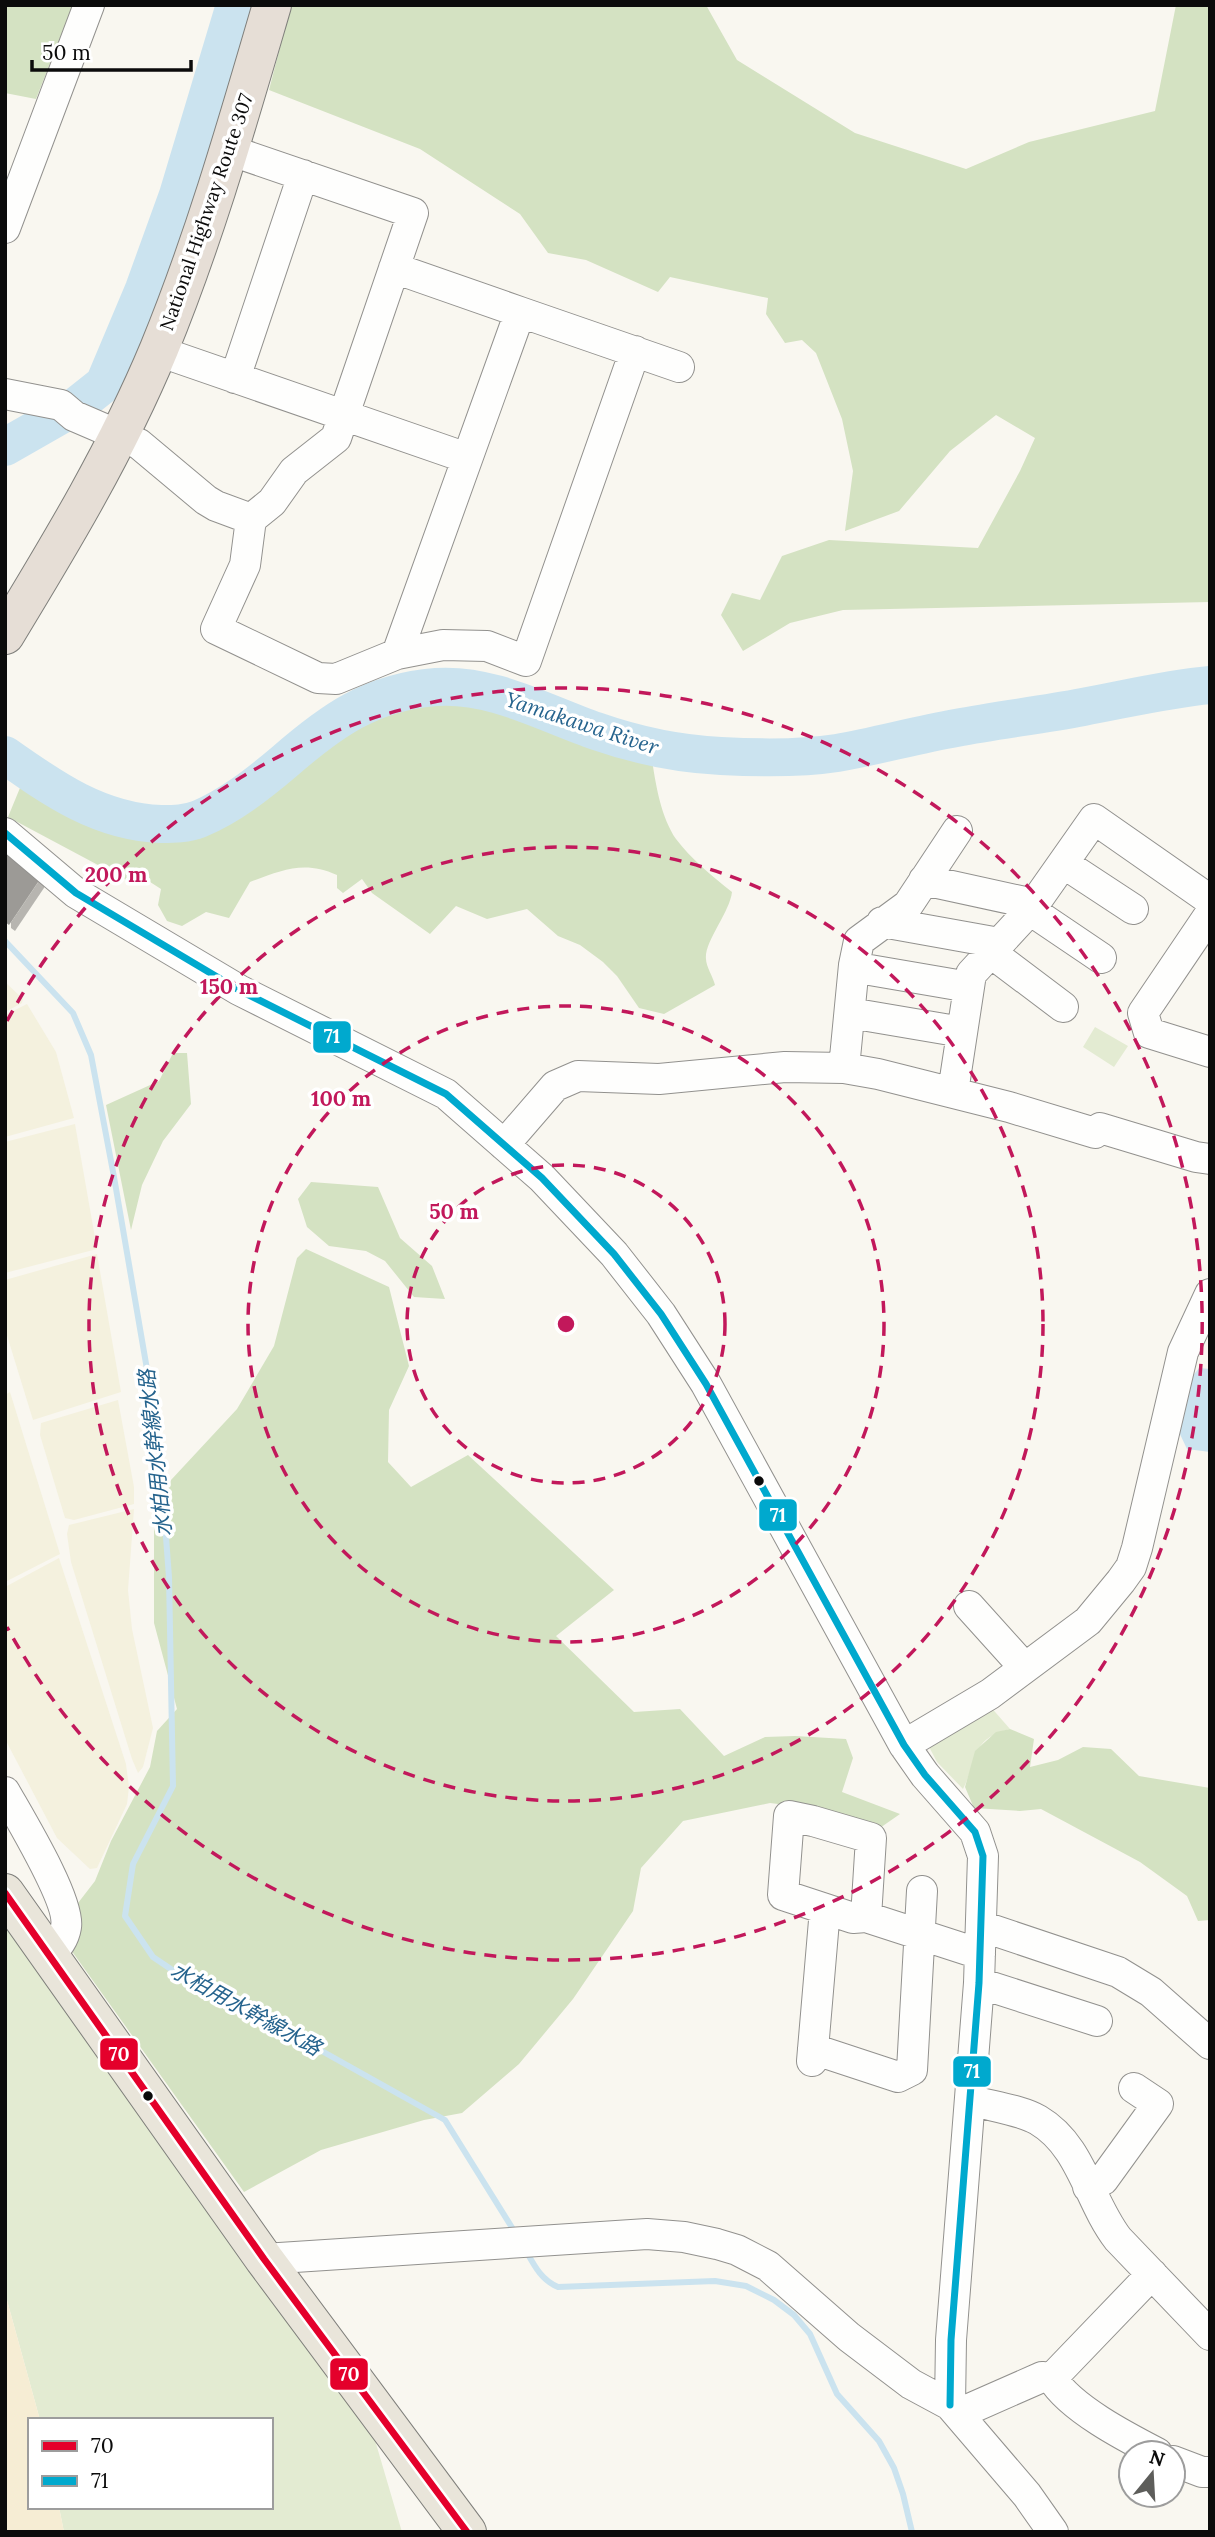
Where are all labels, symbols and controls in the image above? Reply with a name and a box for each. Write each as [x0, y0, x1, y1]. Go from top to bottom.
scale bar [32, 28, 191, 72]
text: 50 m [42, 39, 91, 66]
street label: National Highway Route 307 [154, 90, 258, 334]
water label: Yamakawa River [502, 685, 663, 761]
text: 200 m [85, 861, 147, 888]
text: 150 m [200, 973, 258, 1000]
line badge: 71 [312, 1020, 352, 1054]
text: 71 [324, 1024, 340, 1048]
text: 100 m [311, 1085, 371, 1112]
text: 50 m [429, 1198, 479, 1225]
centre of rings [554, 1312, 578, 1336]
water label: 水柏用水幹線水路 [133, 1366, 177, 1538]
unlabelled marker [752, 1474, 766, 1488]
line badge: 71 [758, 1498, 798, 1532]
text: 71 [770, 1503, 786, 1527]
water label: 水柏用水幹線水路 [166, 1956, 328, 2063]
line badge: 70 [99, 2037, 139, 2071]
text: 70 [109, 2042, 130, 2066]
line badge: 71 [952, 2055, 992, 2088]
text: 71 [964, 2059, 980, 2083]
unlabelled marker [141, 2089, 155, 2103]
line badge: 70 [329, 2357, 369, 2391]
text: 70 [339, 2362, 360, 2386]
legend [28, 2418, 273, 2509]
text: 70 [91, 2432, 114, 2459]
north arrow [1117, 2439, 1187, 2509]
text: N [1147, 2444, 1168, 2472]
text: 71 [91, 2467, 108, 2494]

